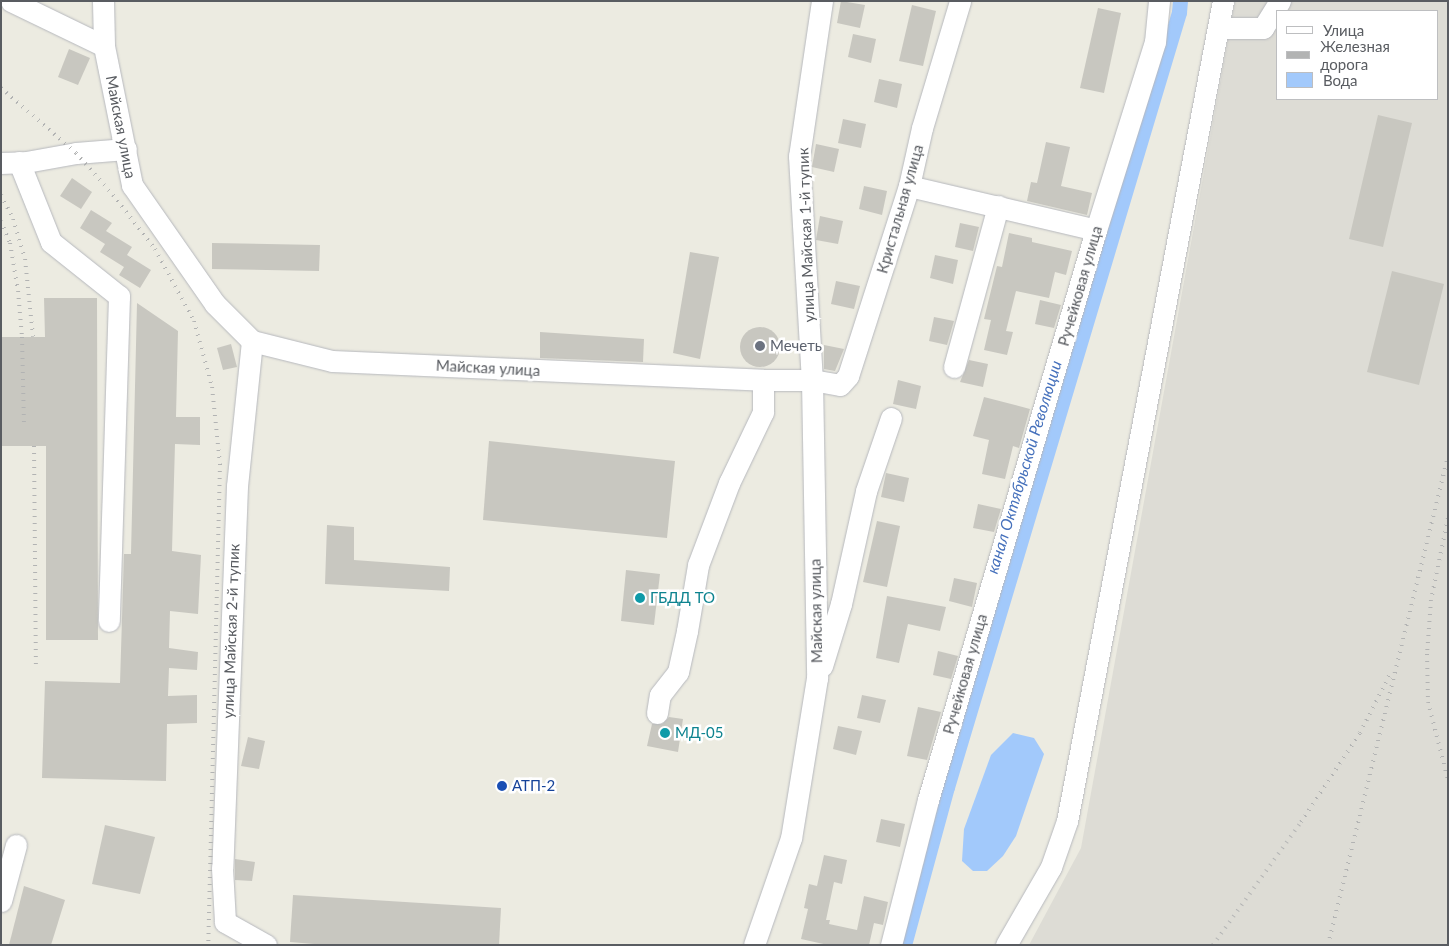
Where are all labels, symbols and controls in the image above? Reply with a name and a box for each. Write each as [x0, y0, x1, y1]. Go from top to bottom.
legend [1276, 10, 1439, 100]
text: Улица [1323, 21, 1364, 39]
text: Железная дорога [1320, 37, 1390, 73]
text: Вода [1323, 71, 1358, 89]
street label: Майская улица [102, 74, 140, 180]
street label: Кристальная улица [873, 143, 927, 275]
street label: улица Майская 1-й тупик [794, 147, 818, 323]
street label: Ручейковая улица [1054, 224, 1106, 348]
place label: Мечеть [770, 337, 822, 355]
marker: Мечеть [754, 340, 766, 352]
street label: Майская улица [435, 356, 541, 380]
water label: канал Октябрьской Революции [982, 358, 1066, 576]
street label: улица Майская 2-й тупик [219, 543, 243, 719]
street label: Майская улица [806, 559, 826, 663]
place label: ГБДД ТО [650, 589, 715, 607]
marker: ГБДД ТО [634, 592, 646, 604]
street label: Ручейковая улица [939, 612, 991, 736]
place label: МД-05 [675, 724, 723, 742]
marker: МД-05 [659, 727, 671, 739]
place label: АТП-2 [512, 777, 555, 795]
marker: АТП-2 [496, 780, 508, 792]

